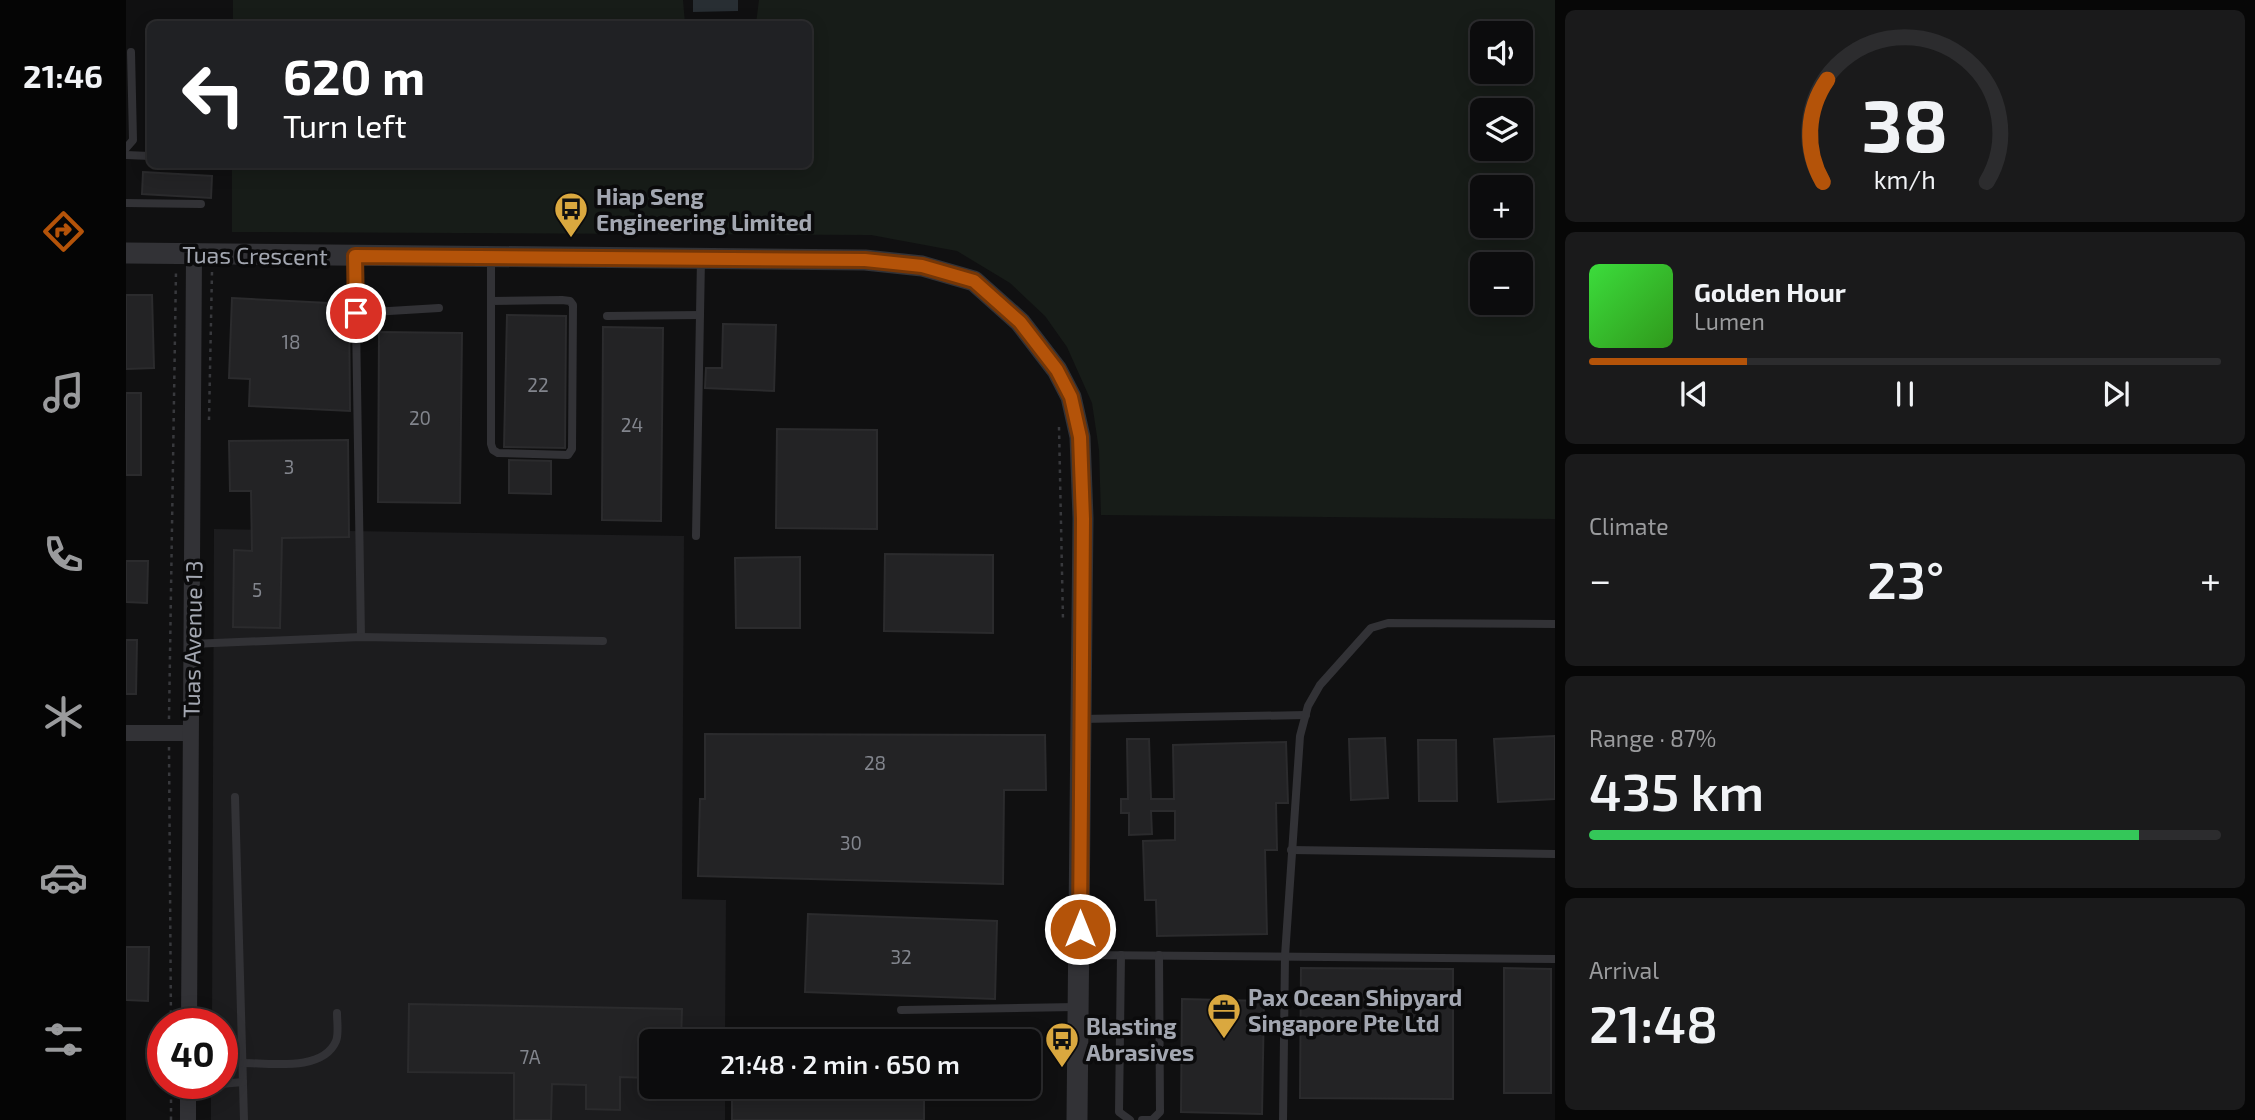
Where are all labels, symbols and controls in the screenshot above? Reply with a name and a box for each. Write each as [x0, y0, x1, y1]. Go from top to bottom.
map controls [1470, 21, 1533, 315]
button: sound [1470, 21, 1533, 84]
text: 620 m [283, 46, 425, 105]
icon: left [168, 49, 259, 140]
text: 21:46 [23, 56, 103, 94]
text: 38 [1862, 79, 1948, 167]
button: layers [1470, 98, 1533, 161]
text: Turn left [283, 106, 407, 144]
text: km/h [1874, 164, 1936, 194]
button: + [1470, 175, 1533, 238]
place label: Hiap Seng Engineering Limited [596, 182, 812, 236]
bus stop icon: Hiap Seng Engineering Limited [552, 190, 590, 239]
icon: directions [39, 207, 88, 256]
street label: Tuas Crescent [182, 240, 328, 270]
button: − [1470, 252, 1533, 315]
text: Golden Hour [1694, 276, 1846, 307]
pin [326, 283, 386, 343]
icon: arrive [337, 294, 375, 332]
text: Lumen [1694, 307, 1765, 335]
house number: 18 [281, 330, 301, 353]
icon: music [39, 368, 88, 417]
house number: 22 [527, 373, 549, 396]
icon: previous [1675, 375, 1713, 413]
icon: pause [1886, 375, 1924, 413]
icon: next [2097, 375, 2135, 413]
house number: 20 [409, 406, 431, 429]
house number: 24 [621, 413, 643, 436]
house number: 3 [284, 455, 294, 478]
text: Climate [1589, 512, 1669, 540]
icon: phone [39, 530, 88, 579]
text: 23° [1867, 547, 1944, 609]
text: − [1589, 556, 1611, 602]
text: + [2200, 556, 2221, 602]
street label: Tuas Avenue 13 [177, 560, 207, 718]
house number: 5 [252, 578, 262, 601]
icon: climate [39, 692, 88, 741]
text: Range · 87% [1589, 724, 1716, 752]
house number: 28 [864, 751, 886, 774]
text: 435 km [1589, 759, 1764, 821]
house number: 30 [840, 831, 862, 854]
icon: car [39, 853, 88, 902]
position arrow [1043, 892, 1117, 966]
house number: 32 [890, 945, 912, 968]
text: Arrival [1589, 956, 1659, 984]
place label: Pax Ocean Shipyard Singapore Pte Ltd [1248, 983, 1462, 1037]
office icon: Pax Ocean Shipyard Singapore Pte Ltd [1205, 991, 1243, 1040]
text: 21:48 [1589, 991, 1718, 1053]
speed limit sign: 40 [147, 1008, 238, 1099]
place label: Blasting Abrasives [1086, 1012, 1194, 1066]
icon: filters [39, 1015, 88, 1064]
bus stop icon: Blasting Abrasives [1043, 1020, 1081, 1069]
house number: 7A [520, 1045, 541, 1068]
text: 21:48 · 2 min · 650 m [720, 1048, 960, 1079]

